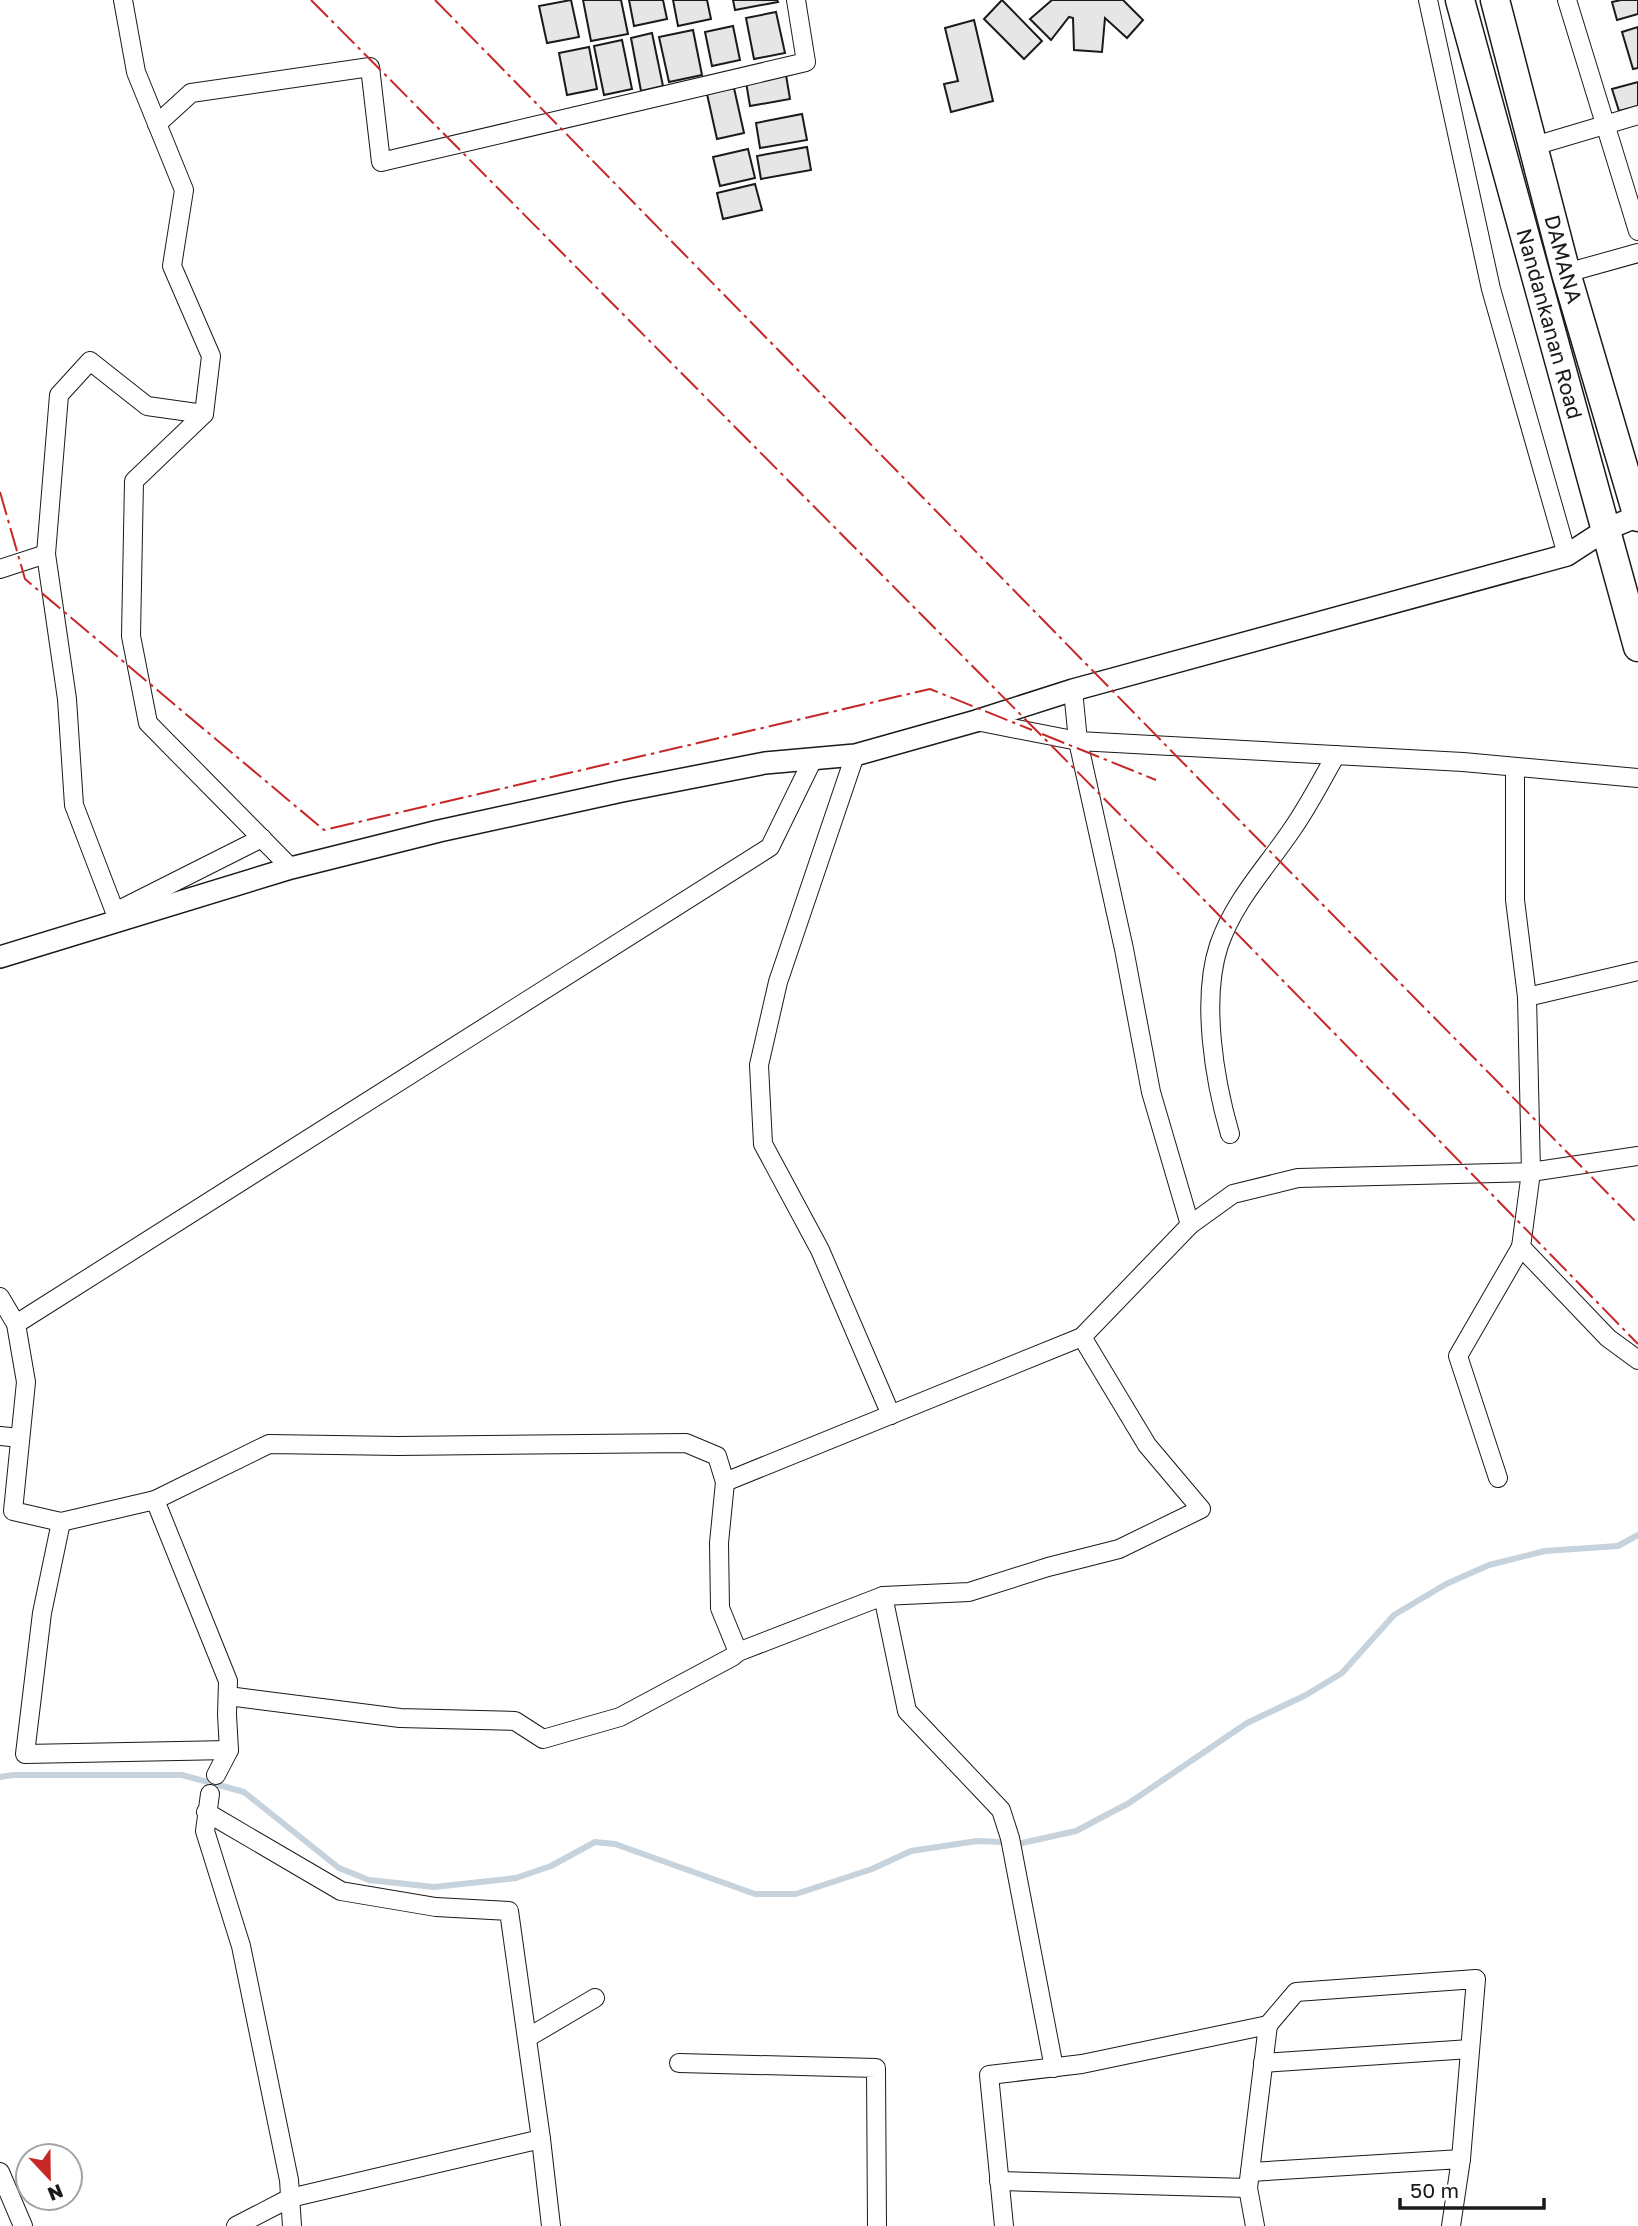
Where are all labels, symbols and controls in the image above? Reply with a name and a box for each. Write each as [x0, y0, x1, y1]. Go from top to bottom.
street label: DAMANA [1539, 212, 1588, 306]
street label: Nandankanan Road [1511, 226, 1589, 422]
north arrow [14, 2142, 84, 2212]
scale bar [1400, 2166, 1544, 2210]
text: 50 m [1410, 2177, 1459, 2203]
text: N [45, 2180, 67, 2207]

